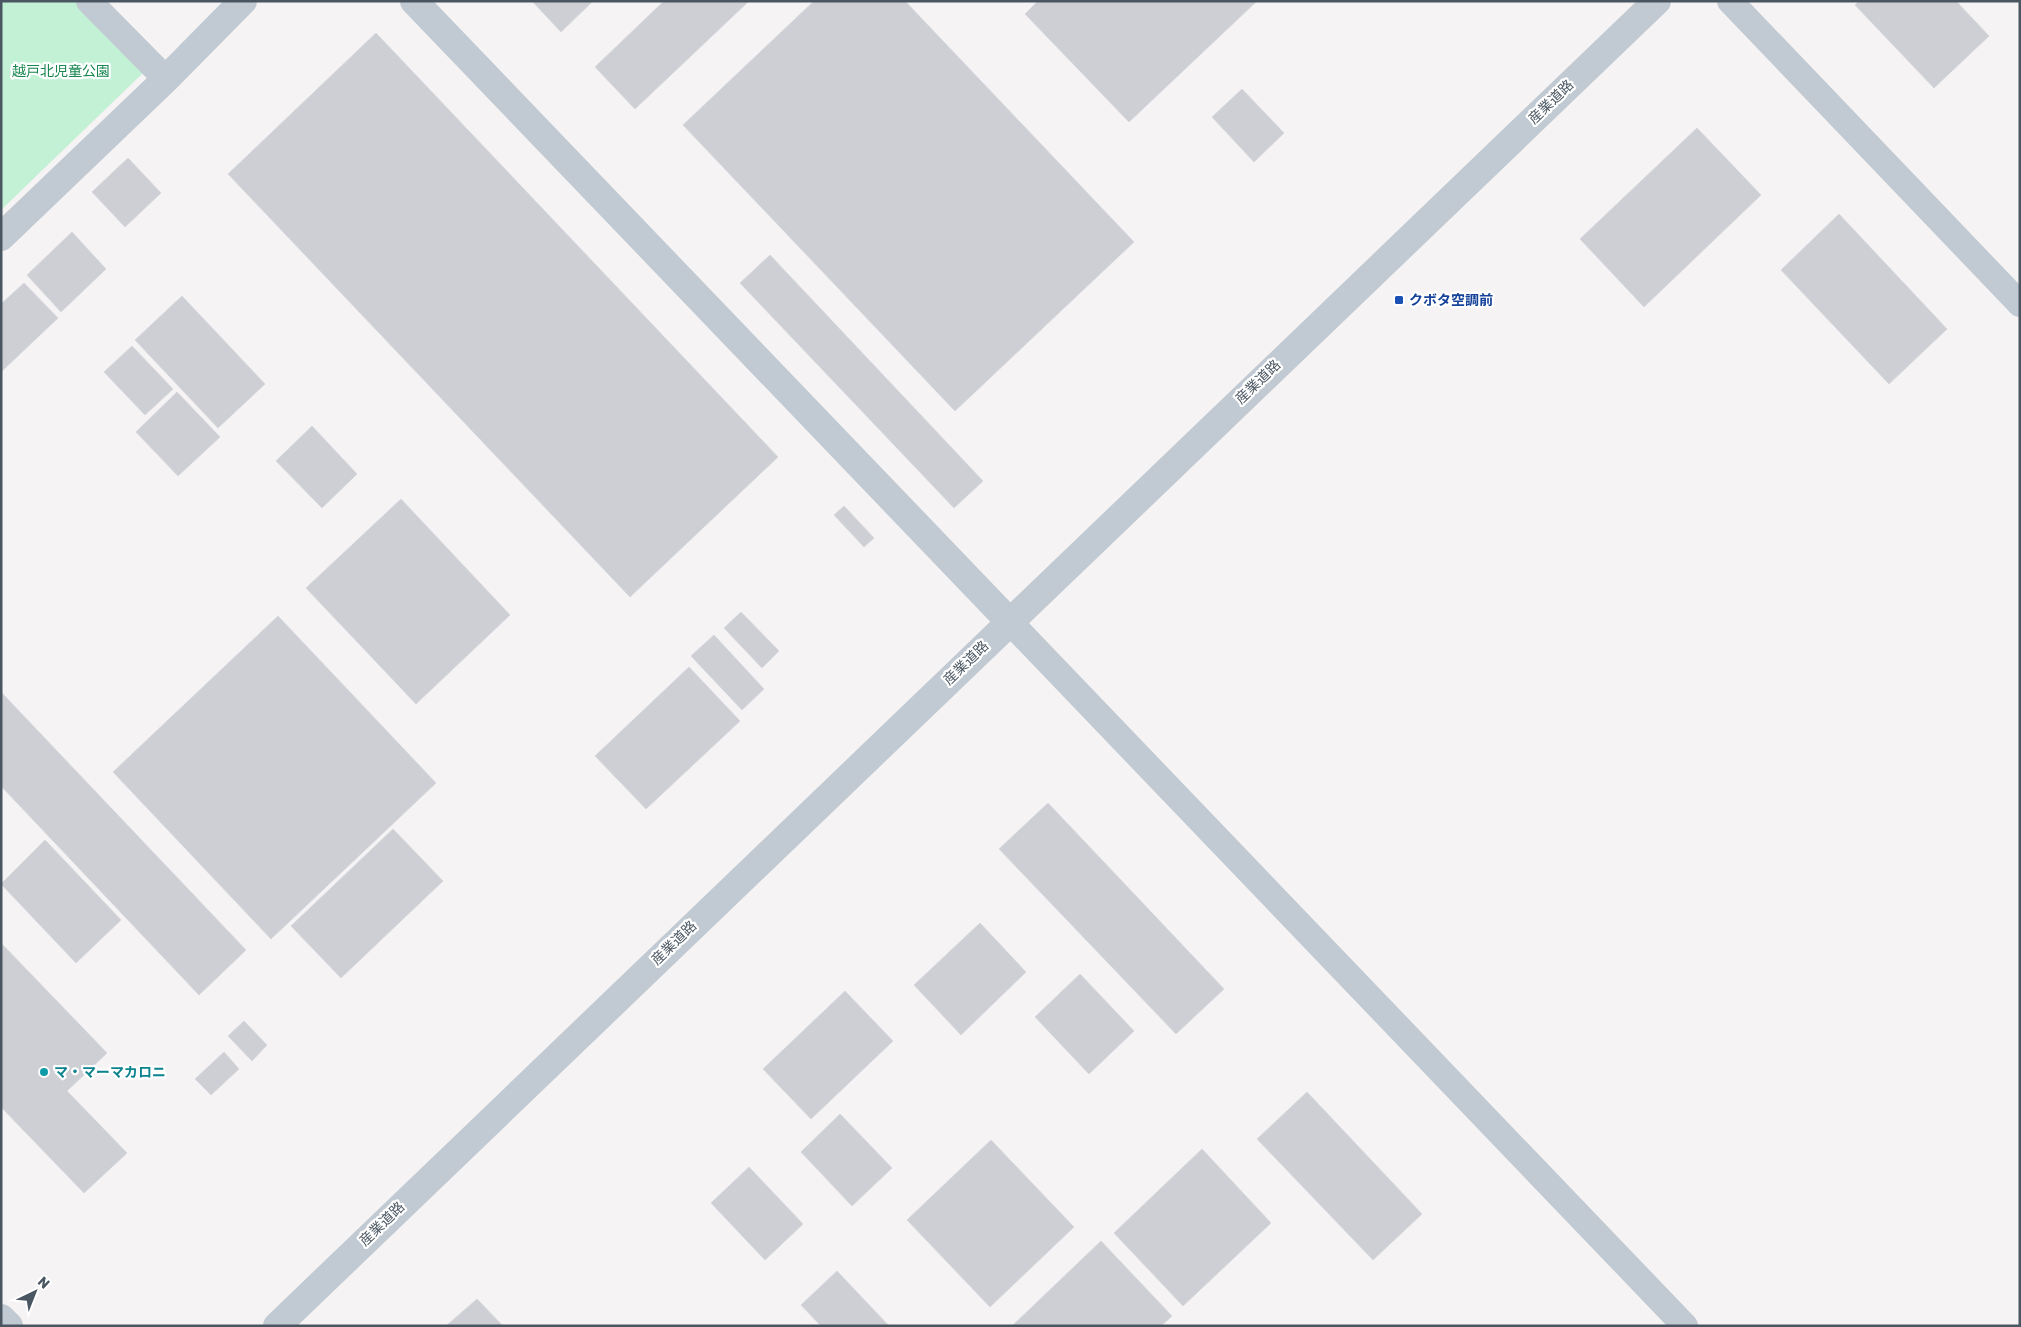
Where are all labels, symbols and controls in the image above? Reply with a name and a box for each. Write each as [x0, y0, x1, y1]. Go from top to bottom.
park label: 越戸北児童公園 [12, 63, 110, 80]
street label: 産業道路 [1525, 76, 1577, 128]
place label: クボタ空調前 [1409, 292, 1493, 309]
marker: クボタ空調前 [1393, 294, 1405, 306]
street label: 産業道路 [1232, 356, 1284, 408]
street label: 産業道路 [940, 637, 992, 689]
street label: 産業道路 [648, 917, 700, 969]
place label: マ・マーマカロニ [54, 1064, 166, 1081]
marker: マ・マーマカロニ [38, 1066, 50, 1078]
street label: 産業道路 [356, 1198, 408, 1250]
north arrow [10, 1267, 60, 1317]
text: N [34, 1273, 53, 1293]

